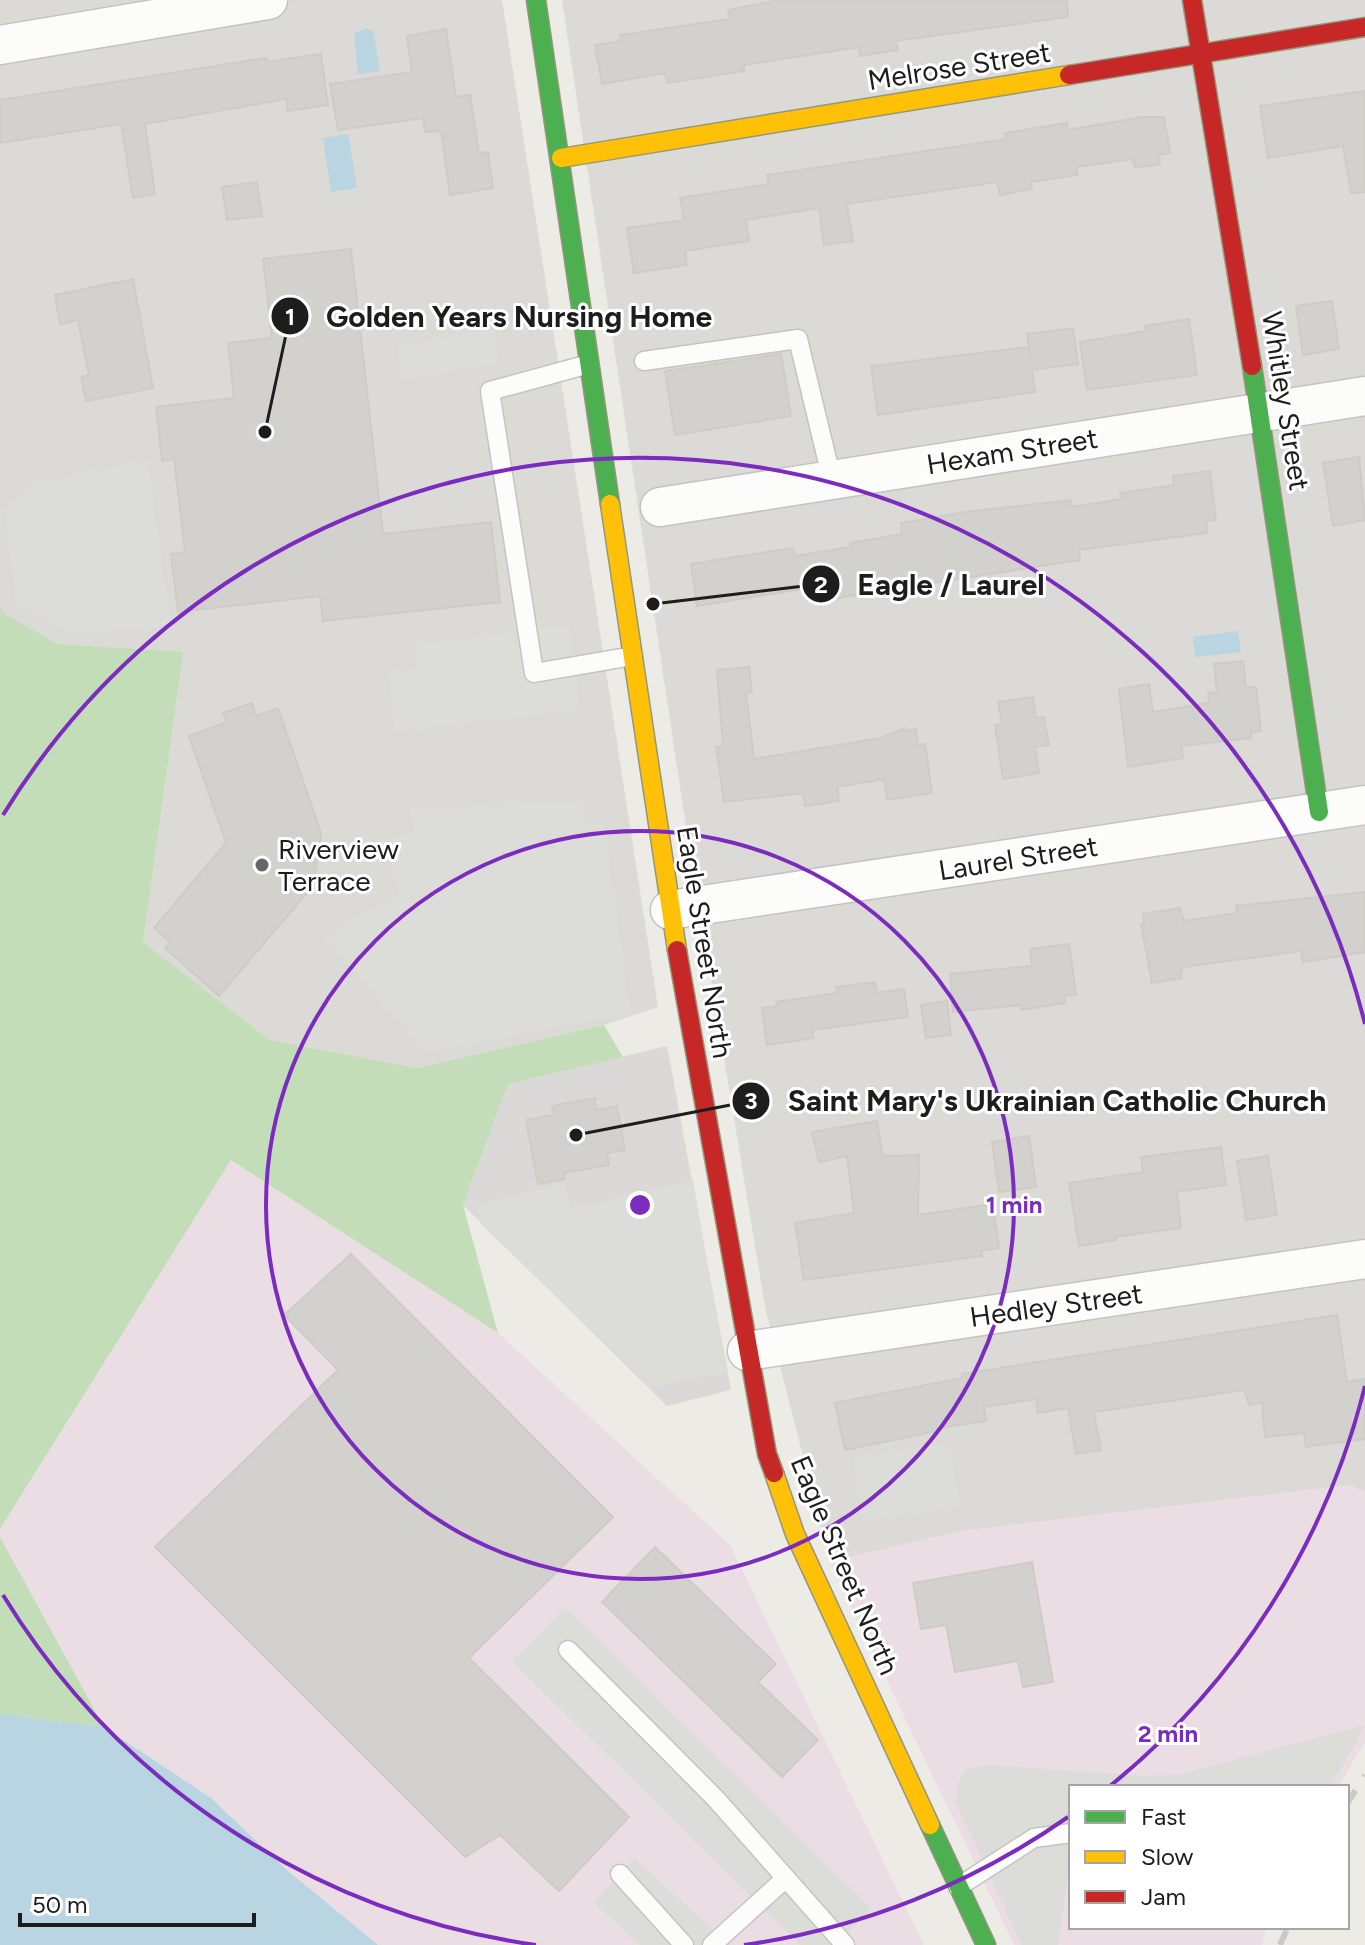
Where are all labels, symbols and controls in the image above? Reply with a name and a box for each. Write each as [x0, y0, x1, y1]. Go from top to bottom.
street label: Melrose Street [865, 35, 1053, 97]
callout: Golden Years Nursing Home [270, 289, 728, 343]
text: Golden Years Nursing Home [326, 298, 712, 335]
text: 1 [285, 302, 295, 331]
street label: Whitley Street [1255, 309, 1317, 493]
street label: Hexam Street [924, 421, 1100, 481]
callout: Eagle / Laurel [801, 557, 1060, 611]
text: Eagle / Laurel [857, 566, 1045, 603]
text: 2 [814, 570, 828, 599]
street label: Eagle Street North [670, 824, 740, 1060]
street label: Laurel Street [936, 829, 1100, 887]
place label: Riverview Terrace [278, 832, 399, 898]
marker: Riverview Terrace [253, 856, 271, 874]
callout: Saint Mary's Ukrainian Catholic Church [731, 1074, 1342, 1128]
text: Saint Mary's Ukrainian Catholic Church [788, 1082, 1326, 1119]
text: 3 [744, 1086, 758, 1115]
text: 1 min [986, 1190, 1042, 1219]
centre of rings [626, 1191, 654, 1219]
street label: Hedley Street [968, 1276, 1144, 1334]
street label: Eagle Street North [784, 1450, 906, 1680]
text: 2 min [1138, 1719, 1198, 1748]
legend [1069, 1785, 1349, 1929]
text: Fast [1141, 1802, 1186, 1831]
text: Slow [1141, 1842, 1194, 1871]
scale bar [20, 1877, 254, 1927]
text: Jam [1141, 1882, 1186, 1911]
text: 50 m [32, 1890, 88, 1919]

